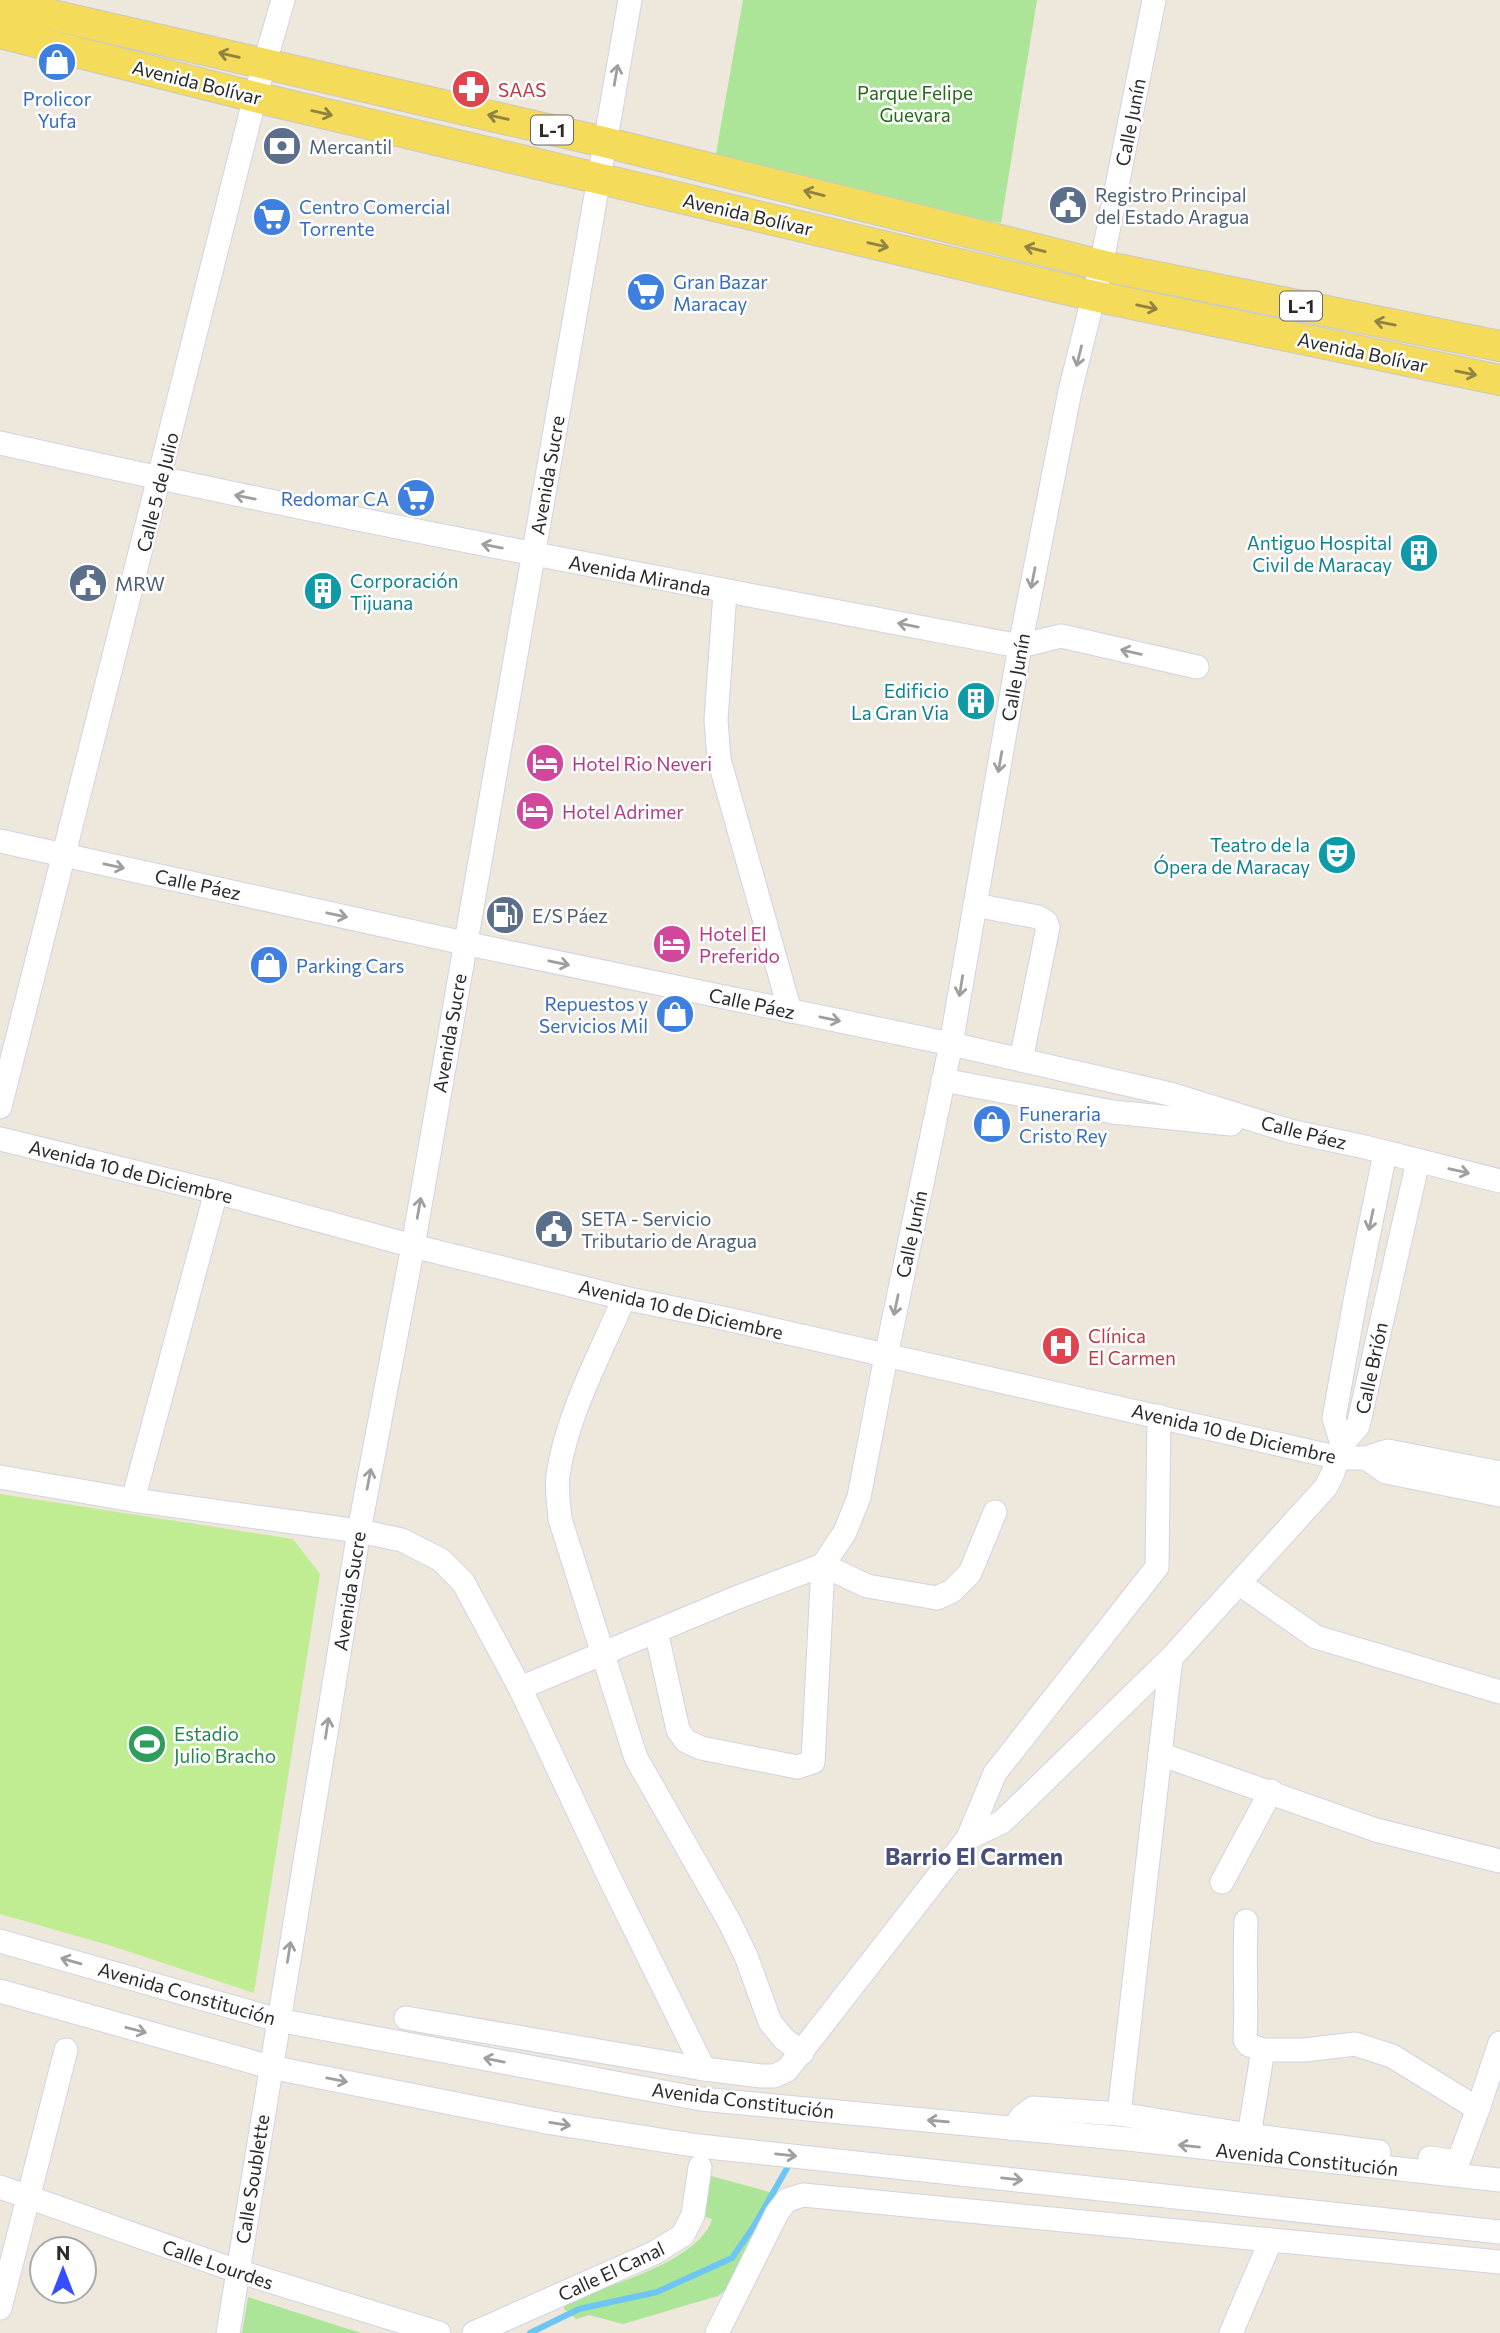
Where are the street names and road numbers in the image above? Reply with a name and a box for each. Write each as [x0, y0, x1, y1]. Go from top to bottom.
street label: Avenida Bolívar [130, 55, 264, 109]
street label: Calle Junín [1110, 76, 1150, 168]
road number: L-1 [531, 116, 573, 145]
street label: Avenida Bolívar [681, 188, 816, 240]
road number: L-1 [1280, 292, 1322, 320]
street label: Avenida Bolívar [1296, 327, 1431, 377]
street label: Avenida Sucre [525, 414, 569, 536]
street label: Calle 5 de Julio [131, 430, 183, 554]
street label: Avenida Miranda [567, 550, 713, 600]
street label: Calle Junín [996, 631, 1034, 723]
street label: Calle Páez [153, 864, 243, 904]
street label: Avenida Sucre [427, 972, 471, 1094]
street label: Calle Páez [707, 983, 797, 1023]
street label: Calle Páez [1259, 1110, 1349, 1154]
street label: Avenida 10 de Diciembre [27, 1135, 235, 1207]
street label: Calle Junín [890, 1188, 932, 1280]
street label: Avenida 10 de Diciembre [576, 1274, 786, 1344]
street label: Calle Brión [1350, 1320, 1392, 1416]
street label: Avenida 10 de Diciembre [1129, 1398, 1339, 1468]
street label: Avenida Sucre [328, 1530, 370, 1652]
street label: Avenida Constitución [96, 1957, 278, 2029]
street label: Avenida Constitución [650, 2077, 836, 2123]
street label: Calle Soublette [230, 2113, 274, 2245]
street label: Avenida Constitución [1215, 2138, 1399, 2180]
street label: Calle Lourdes [159, 2234, 277, 2294]
street label: Calle El Canal [554, 2236, 668, 2306]

